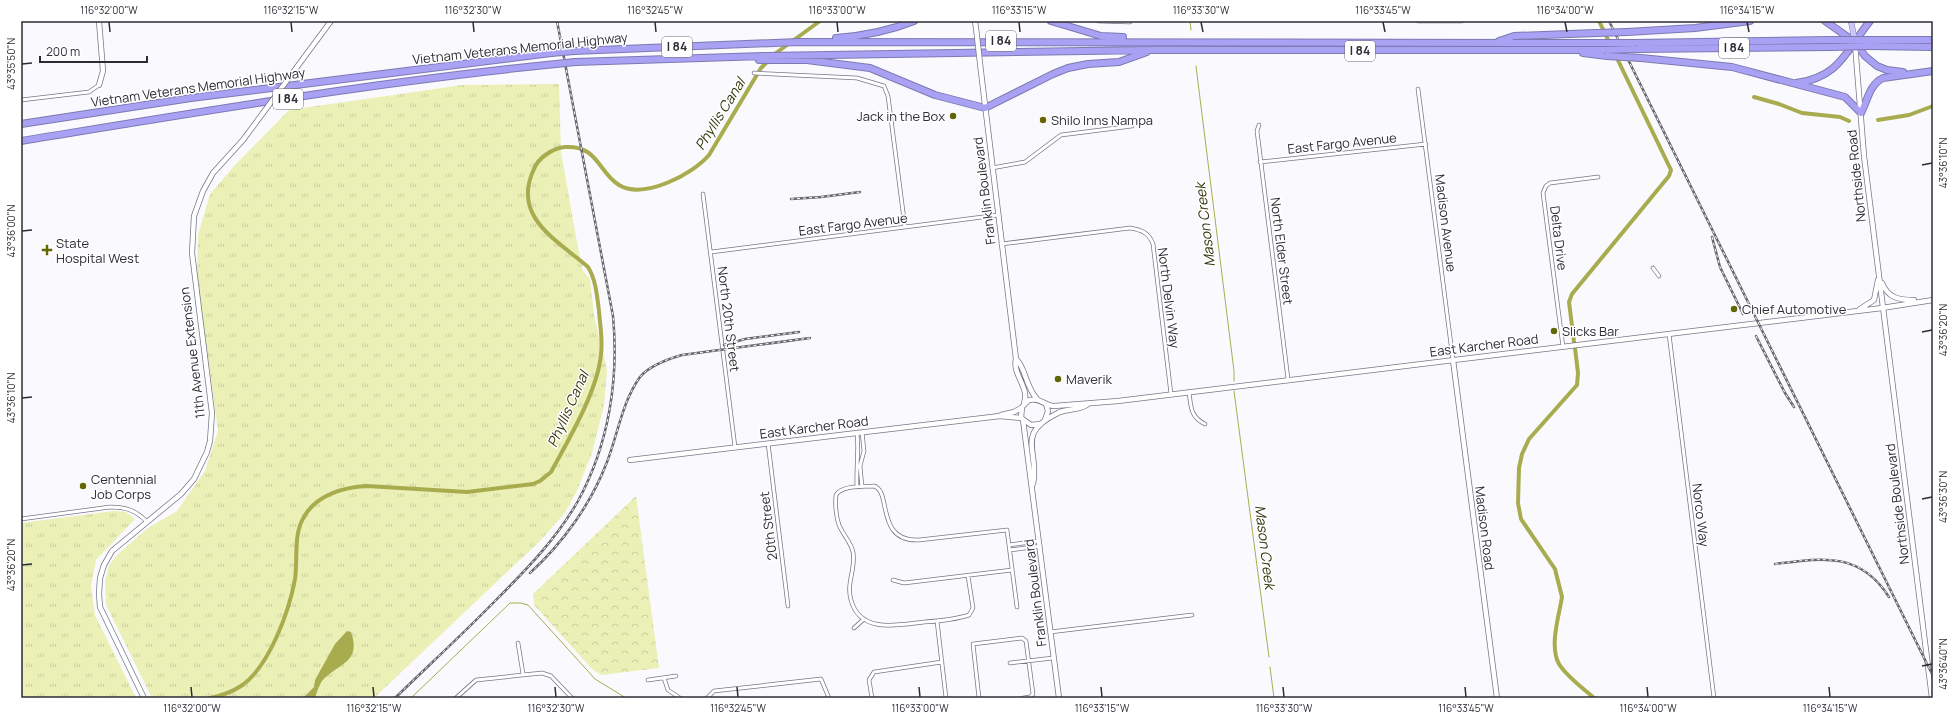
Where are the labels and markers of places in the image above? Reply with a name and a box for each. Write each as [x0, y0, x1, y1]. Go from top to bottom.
place label: Jack in the Box [857, 107, 945, 125]
marker: Jack in the Box [948, 111, 958, 121]
place label: Shilo Inns Nampa [1051, 111, 1153, 129]
marker: Shilo Inns Nampa [1038, 115, 1048, 125]
place label: State Hospital West [56, 234, 139, 267]
marker: State Hospital West [41, 244, 53, 256]
place label: Chief Automotive [1742, 300, 1847, 318]
marker: Chief Automotive [1729, 304, 1739, 314]
place label: Slicks Bar [1562, 322, 1619, 340]
marker: Slicks Bar [1549, 326, 1559, 336]
place label: Maverik [1066, 370, 1113, 388]
marker: Maverik [1053, 374, 1063, 384]
place label: Centennial Job Corps [91, 470, 157, 503]
marker: Centennial Job Corps [78, 481, 88, 491]

